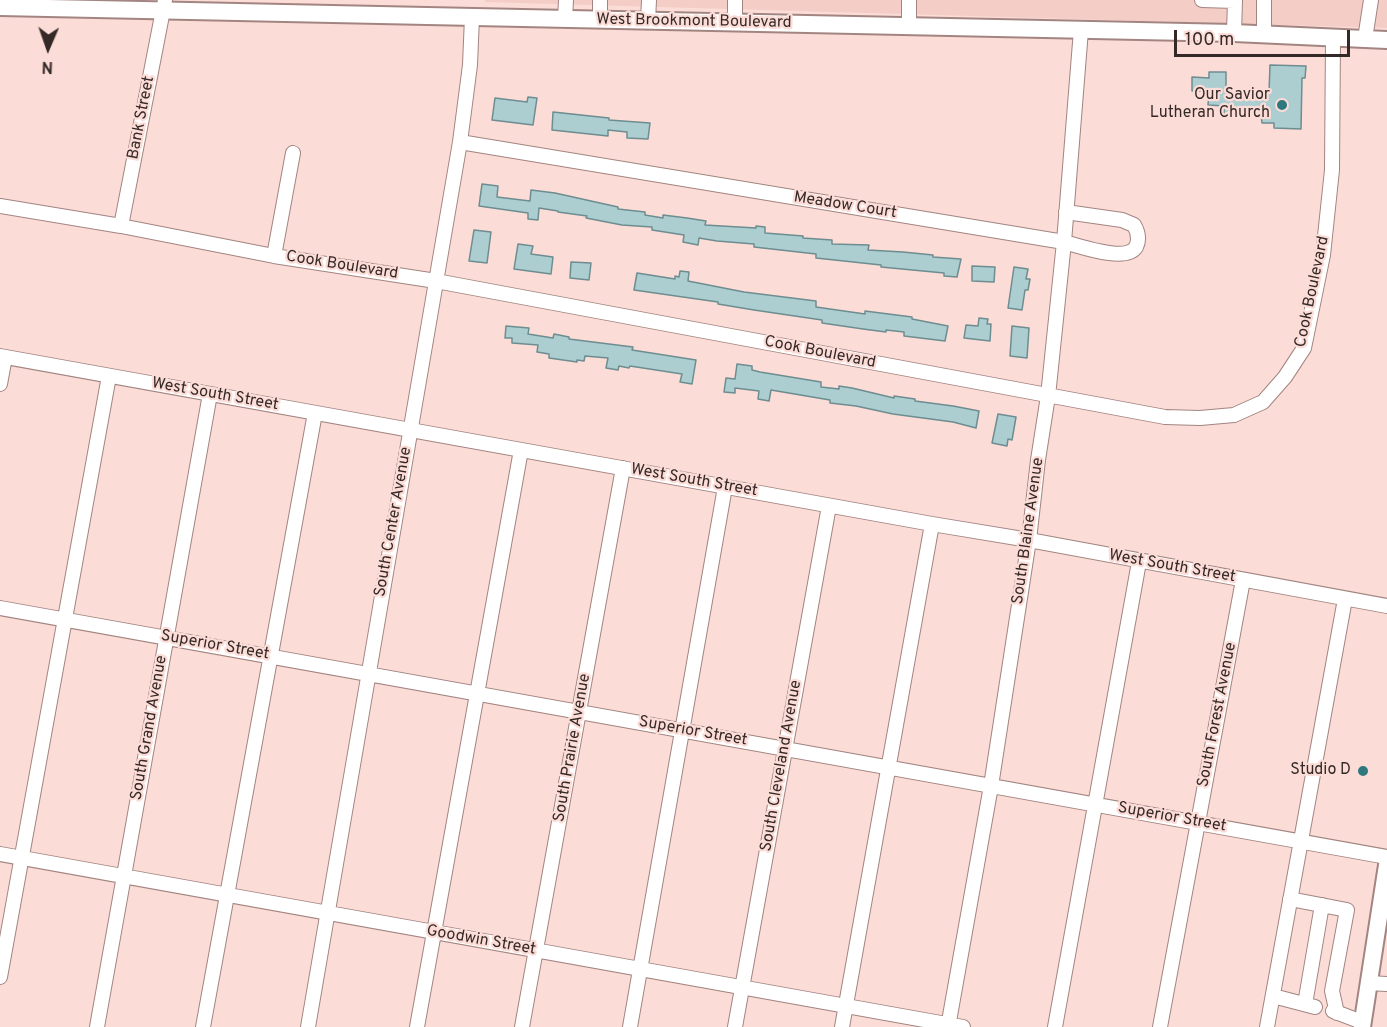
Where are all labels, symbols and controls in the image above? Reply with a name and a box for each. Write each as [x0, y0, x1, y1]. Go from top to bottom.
street label: West Brookmont Boulevard [596, 11, 792, 33]
north arrow [18, 18, 78, 78]
scale bar [1177, 18, 1352, 56]
text: 100 m [1185, 29, 1234, 52]
text: N [41, 56, 53, 76]
street label: Bank Street [125, 75, 159, 161]
place label: Our Savior Lutheran Church [1150, 86, 1270, 124]
marker: Our Savior Lutheran Church [1275, 98, 1289, 112]
street label: Meadow Court [792, 188, 898, 224]
street label: Cook Boulevard [1292, 235, 1334, 349]
street label: Cook Boulevard [285, 248, 399, 284]
street label: Cook Boulevard [763, 333, 877, 373]
street label: West South Street [150, 374, 280, 416]
street label: South Center Avenue [371, 446, 417, 598]
street label: South Blaine Avenue [1009, 456, 1049, 606]
street label: West South Street [629, 460, 759, 502]
street label: West South Street [1107, 546, 1237, 588]
street label: Superior Street [159, 627, 271, 665]
street label: South Forest Avenue [1195, 641, 1241, 789]
street label: South Grand Avenue [128, 654, 172, 802]
street label: South Prairie Avenue [551, 672, 595, 824]
street label: South Cleveland Avenue [757, 679, 807, 853]
street label: Superior Street [637, 713, 749, 751]
place label: Studio D [1290, 761, 1351, 781]
marker: Studio D [1356, 764, 1370, 778]
street label: Superior Street [1116, 799, 1228, 837]
street label: Goodwin Street [425, 922, 537, 960]

